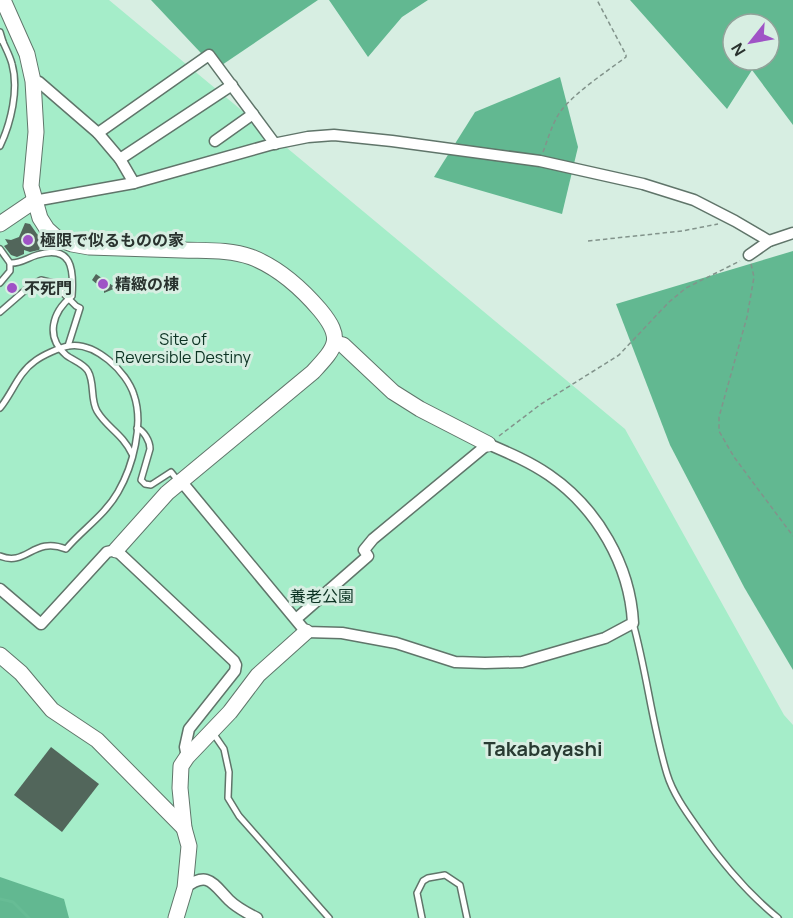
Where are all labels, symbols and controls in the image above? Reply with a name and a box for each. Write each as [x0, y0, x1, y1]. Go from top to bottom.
north arrow [721, 12, 781, 72]
text: N [726, 39, 751, 60]
place label: 極限で似るものの家 [40, 229, 184, 251]
marker: 極限で似るものの家 [21, 233, 35, 247]
place label: 精緻の棟 [115, 273, 179, 295]
place label: 不死門 [24, 277, 72, 299]
marker: 精緻の棟 [96, 277, 110, 291]
marker: 不死門 [5, 281, 19, 295]
park label: Site of Reversible Destiny [115, 328, 252, 368]
park label: 養老公園 [290, 585, 354, 607]
district label: Takabayashi [483, 735, 603, 762]

